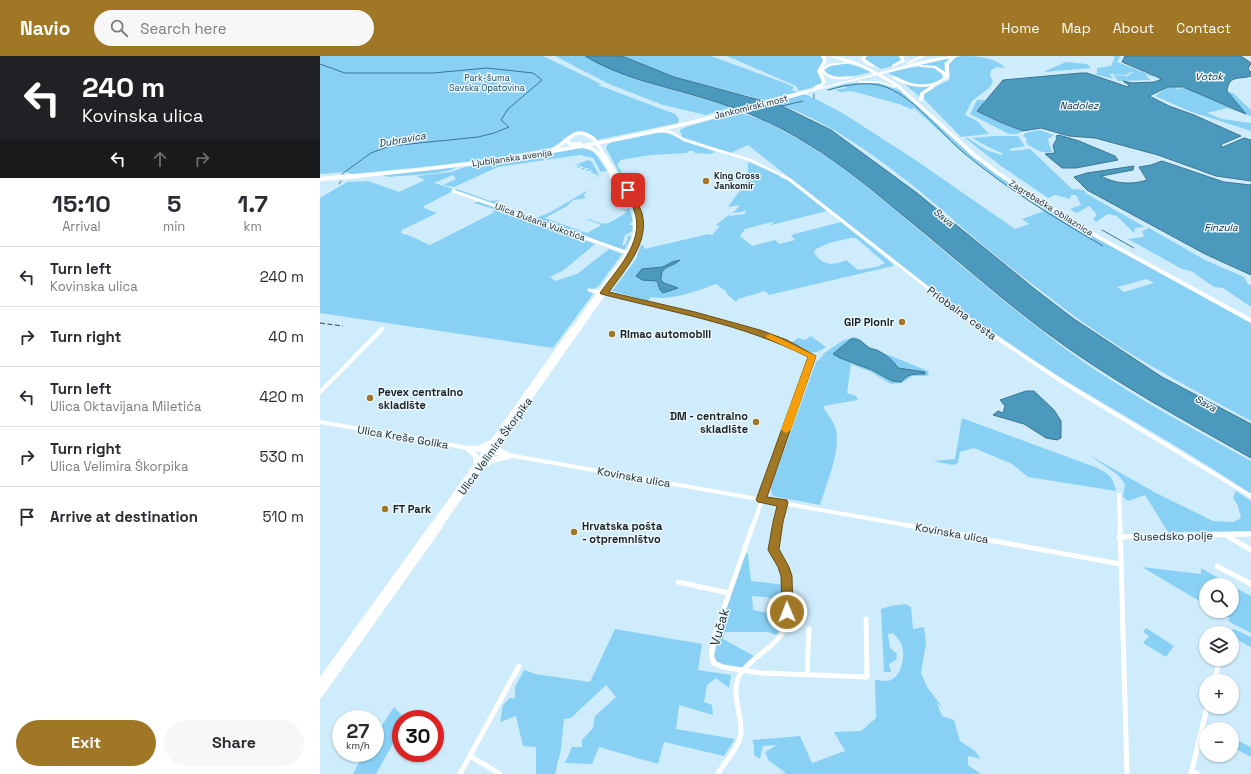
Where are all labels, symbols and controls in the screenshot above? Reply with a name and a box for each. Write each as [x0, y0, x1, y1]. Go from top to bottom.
search box [94, 10, 374, 46]
text: Navio [20, 16, 70, 41]
icon: search [108, 17, 130, 39]
text: Search here [140, 19, 227, 38]
text: Home [1001, 19, 1039, 37]
text: Map [1061, 19, 1091, 37]
text: About [1113, 19, 1154, 37]
text: Contact [1176, 19, 1231, 37]
text: 240 m [82, 69, 165, 105]
water label: Votok [1195, 70, 1225, 83]
icon: left [16, 72, 68, 124]
park label: Park-šuma Savska Opatovina [449, 72, 525, 94]
street label: Jankomirski most [713, 92, 789, 122]
water label: Nadolez [1060, 99, 1099, 112]
text: Kovinska ulica [82, 104, 203, 127]
water label: Dubravica [377, 129, 427, 150]
street label: Ljubljanska avenija [471, 146, 553, 170]
icon: left [107, 148, 129, 170]
icon: ahead [149, 148, 171, 170]
icon: right [191, 148, 213, 170]
place label: King Cross Jankomir [714, 170, 760, 192]
pin [611, 173, 645, 207]
marker: King Cross Jankomir [701, 176, 711, 186]
street label: Zagrebačka obilaznica [1007, 177, 1095, 239]
icon: arrive [617, 179, 639, 201]
text: 15:10 [52, 188, 111, 219]
text: 5 [167, 188, 181, 219]
text: 1.7 [237, 188, 268, 219]
street label: Ulica Dušana Vukotića [493, 200, 587, 244]
water label: Sava [931, 205, 957, 230]
text: Arrival [62, 218, 101, 235]
text: min [163, 218, 185, 235]
text: km [244, 218, 262, 235]
water label: Finzula [1204, 221, 1238, 234]
text: Turn left [50, 259, 112, 278]
icon: left [16, 266, 38, 288]
text: 240 m [260, 267, 304, 286]
text: Kovinska ulica [50, 278, 138, 295]
street label: Priobalna cesta [925, 283, 1000, 343]
place label: GIP Pionir [844, 315, 895, 329]
marker: GIP Pionir [897, 317, 907, 327]
icon: right [16, 326, 38, 348]
text: Turn right [50, 327, 121, 346]
text: 40 m [268, 327, 304, 346]
place label: Rimac automobili [620, 327, 711, 341]
marker: Rimac automobili [607, 329, 617, 339]
text: Turn left [50, 379, 112, 398]
place label: Pevex centralno skladište [378, 385, 464, 412]
icon: left [16, 386, 38, 408]
text: 420 m [259, 387, 304, 406]
water label: Sava [1193, 392, 1219, 415]
marker: Pevex centralno skladište [365, 393, 375, 403]
street label: Ulica Velimira Škorpika [455, 394, 535, 497]
text: Ulica Oktavijana Miletića [50, 398, 202, 415]
place label: DM - centralno skladište [670, 409, 748, 436]
marker: DM - centralno skladište [751, 417, 761, 427]
street label: Ulica Kreše Golika [356, 422, 450, 452]
text: Turn right [50, 439, 121, 458]
icon: right [16, 446, 38, 468]
text: 530 m [260, 447, 304, 466]
text: Ulica Velimira Škorpika [50, 458, 188, 475]
street label: Kovinska ulica [596, 464, 672, 490]
place label: FT Park [393, 502, 432, 516]
marker: FT Park [380, 504, 390, 514]
icon: arrive [16, 506, 38, 528]
text: Arrive at destination [50, 507, 198, 526]
text: 510 m [263, 507, 304, 526]
place label: Hrvatska pošta - otpremništvo [582, 519, 663, 546]
street label: Kovinska ulica [914, 520, 990, 546]
marker: Hrvatska pošta - otpremništvo [569, 527, 579, 537]
street label: Susedsko polje [1133, 528, 1213, 544]
map controls [1199, 578, 1239, 762]
button: search [1199, 578, 1239, 618]
position arrow [766, 591, 808, 633]
street label: Vučak [706, 606, 733, 648]
button: layers [1199, 626, 1239, 666]
button: + [1199, 674, 1239, 714]
speed limit sign: 30 [392, 710, 444, 762]
text: 27 [347, 718, 369, 744]
button: Exit [16, 720, 156, 766]
button: Share [164, 720, 304, 766]
button: − [1199, 722, 1239, 762]
text: km/h [346, 739, 370, 752]

